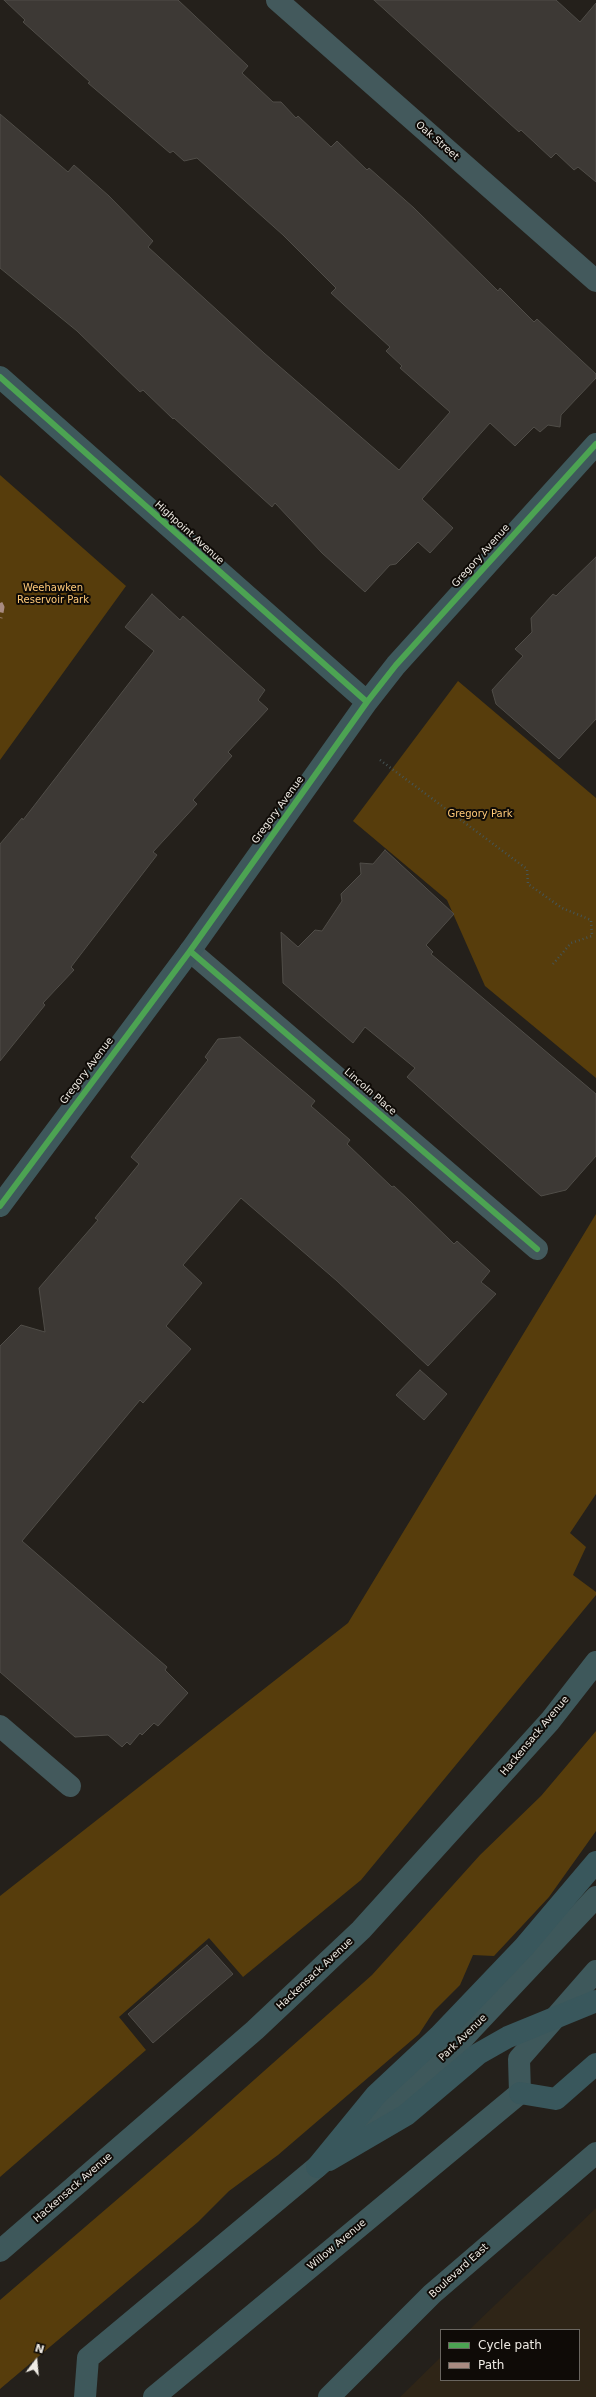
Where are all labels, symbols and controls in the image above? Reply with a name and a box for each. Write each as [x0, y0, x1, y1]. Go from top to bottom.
street label: Oak Street [413, 119, 461, 163]
street label: Highpoint Avenue [152, 499, 226, 567]
street label: Gregory Avenue [450, 522, 512, 590]
park label: Weehawken Reservoir Park [17, 582, 89, 606]
street label: Gregory Avenue [249, 774, 307, 846]
park label: Gregory Park [447, 808, 513, 820]
street label: Gregory Avenue [58, 1035, 116, 1107]
street label: Lincoln Place [341, 1066, 399, 1118]
street label: Hackensack Avenue [498, 1694, 572, 1778]
street label: Hackensack Avenue [274, 1936, 356, 2012]
street label: Park Avenue [437, 2012, 489, 2064]
street label: Hackensack Avenue [31, 2151, 115, 2225]
street label: Willow Avenue [305, 2217, 369, 2273]
street label: Boulevard East [427, 2241, 491, 2301]
legend [440, 2329, 580, 2381]
text: Cycle path [478, 2338, 542, 2352]
north arrow [16, 2341, 56, 2381]
text: N [33, 2341, 46, 2357]
text: Path [478, 2358, 504, 2372]

